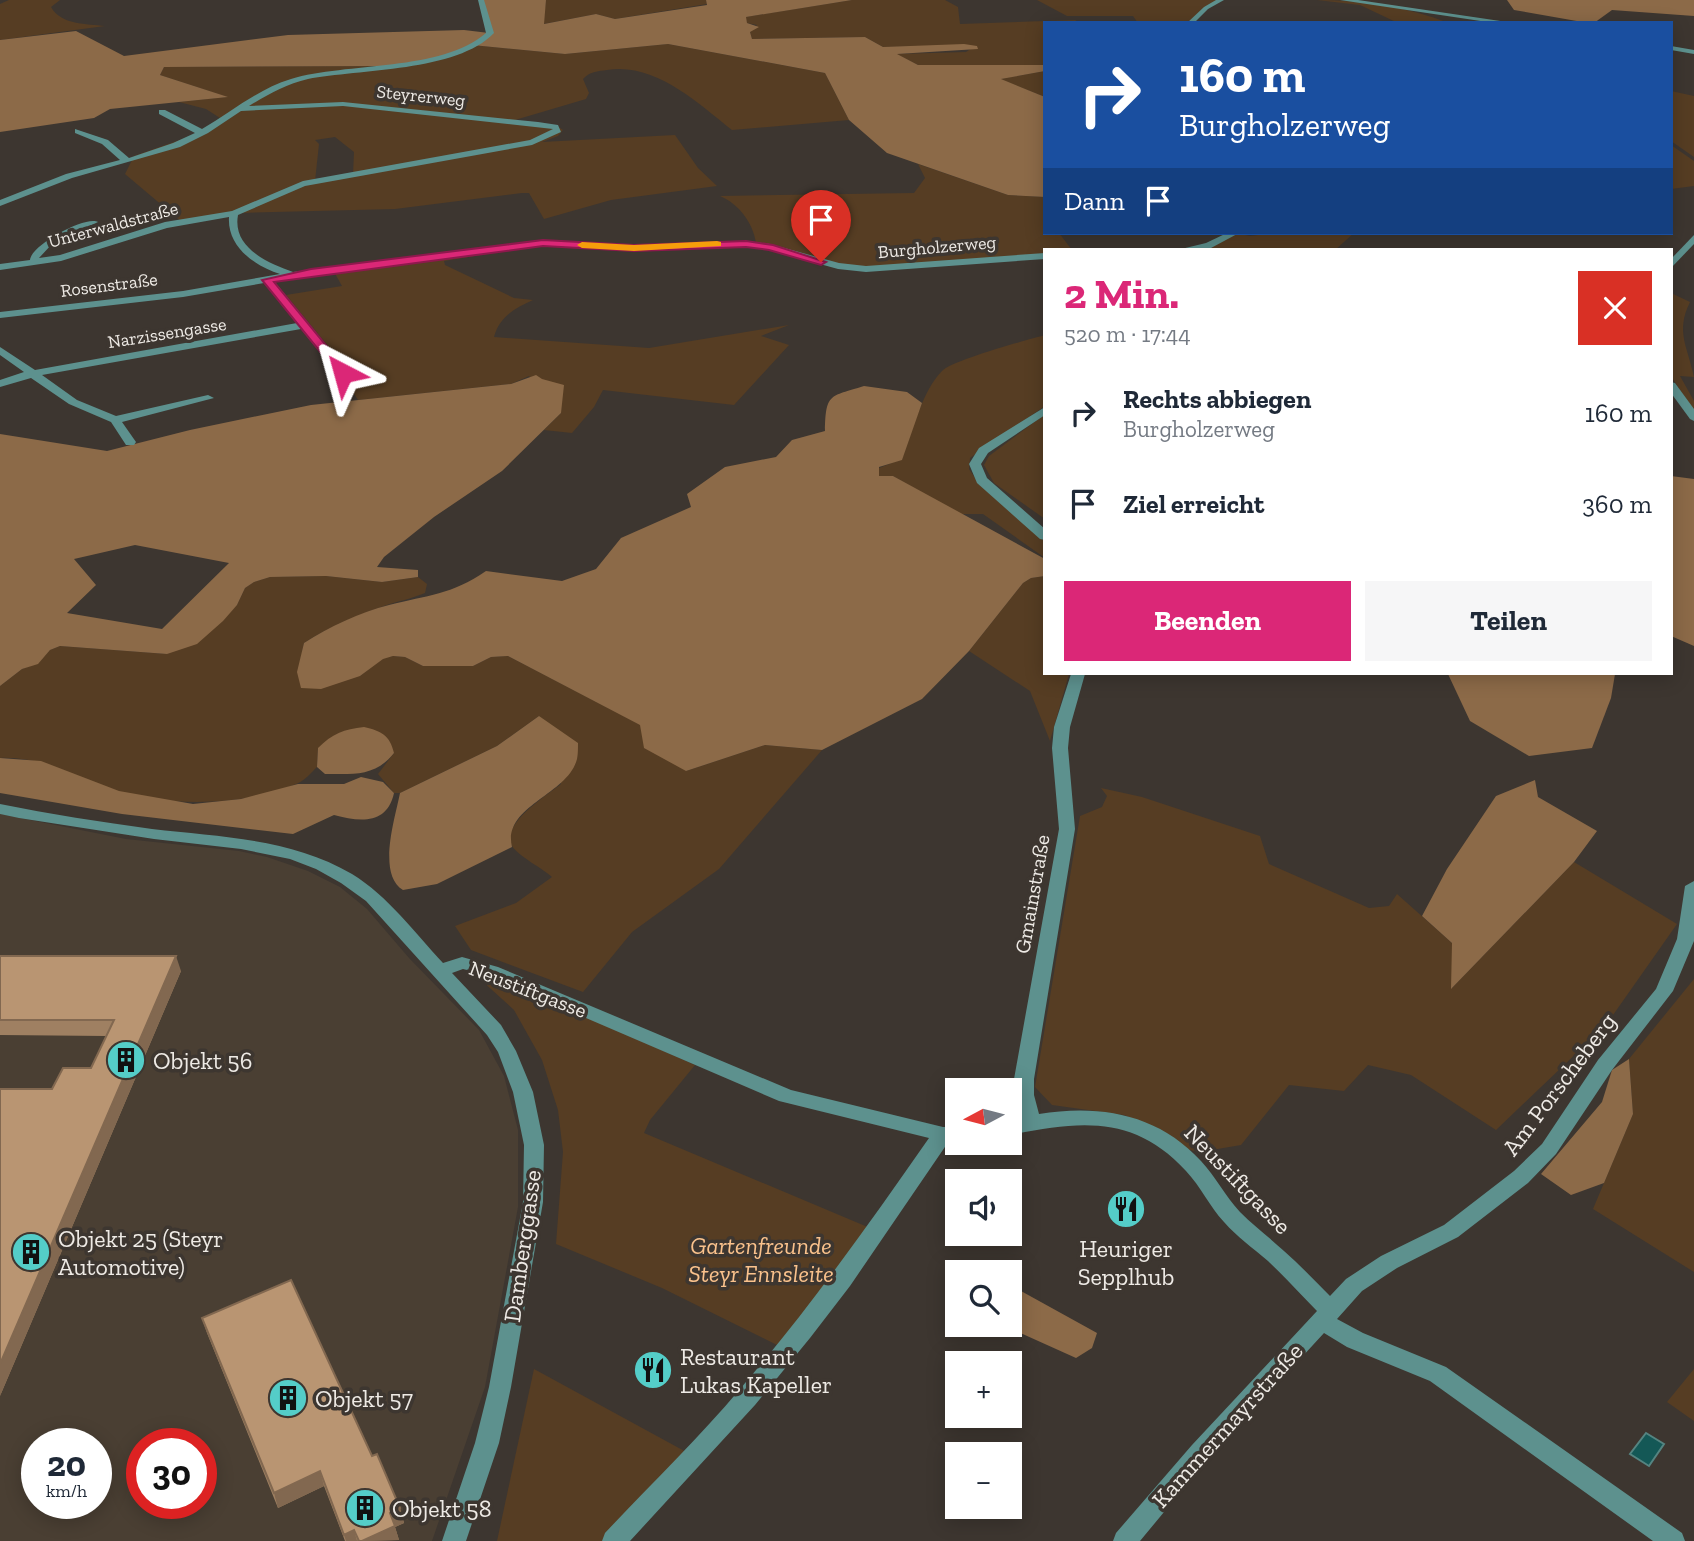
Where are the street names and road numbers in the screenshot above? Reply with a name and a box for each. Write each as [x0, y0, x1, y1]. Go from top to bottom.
street label: Steyrerweg [376, 80, 467, 112]
street label: Unterwaldstraße [46, 197, 180, 253]
street label: Burgholzerweg [877, 231, 997, 263]
street label: Rosenstraße [59, 268, 159, 302]
street label: Narzissengasse [106, 313, 228, 353]
street label: Gmainstraße [1009, 833, 1055, 955]
street label: Neustiftgasse [466, 955, 590, 1023]
street label: Am Porscheberg [1496, 1007, 1622, 1161]
street label: Neustiftgasse [1178, 1118, 1298, 1240]
street label: Damberggasse [497, 1168, 547, 1324]
street label: Kammermayrstraße [1145, 1337, 1309, 1513]

